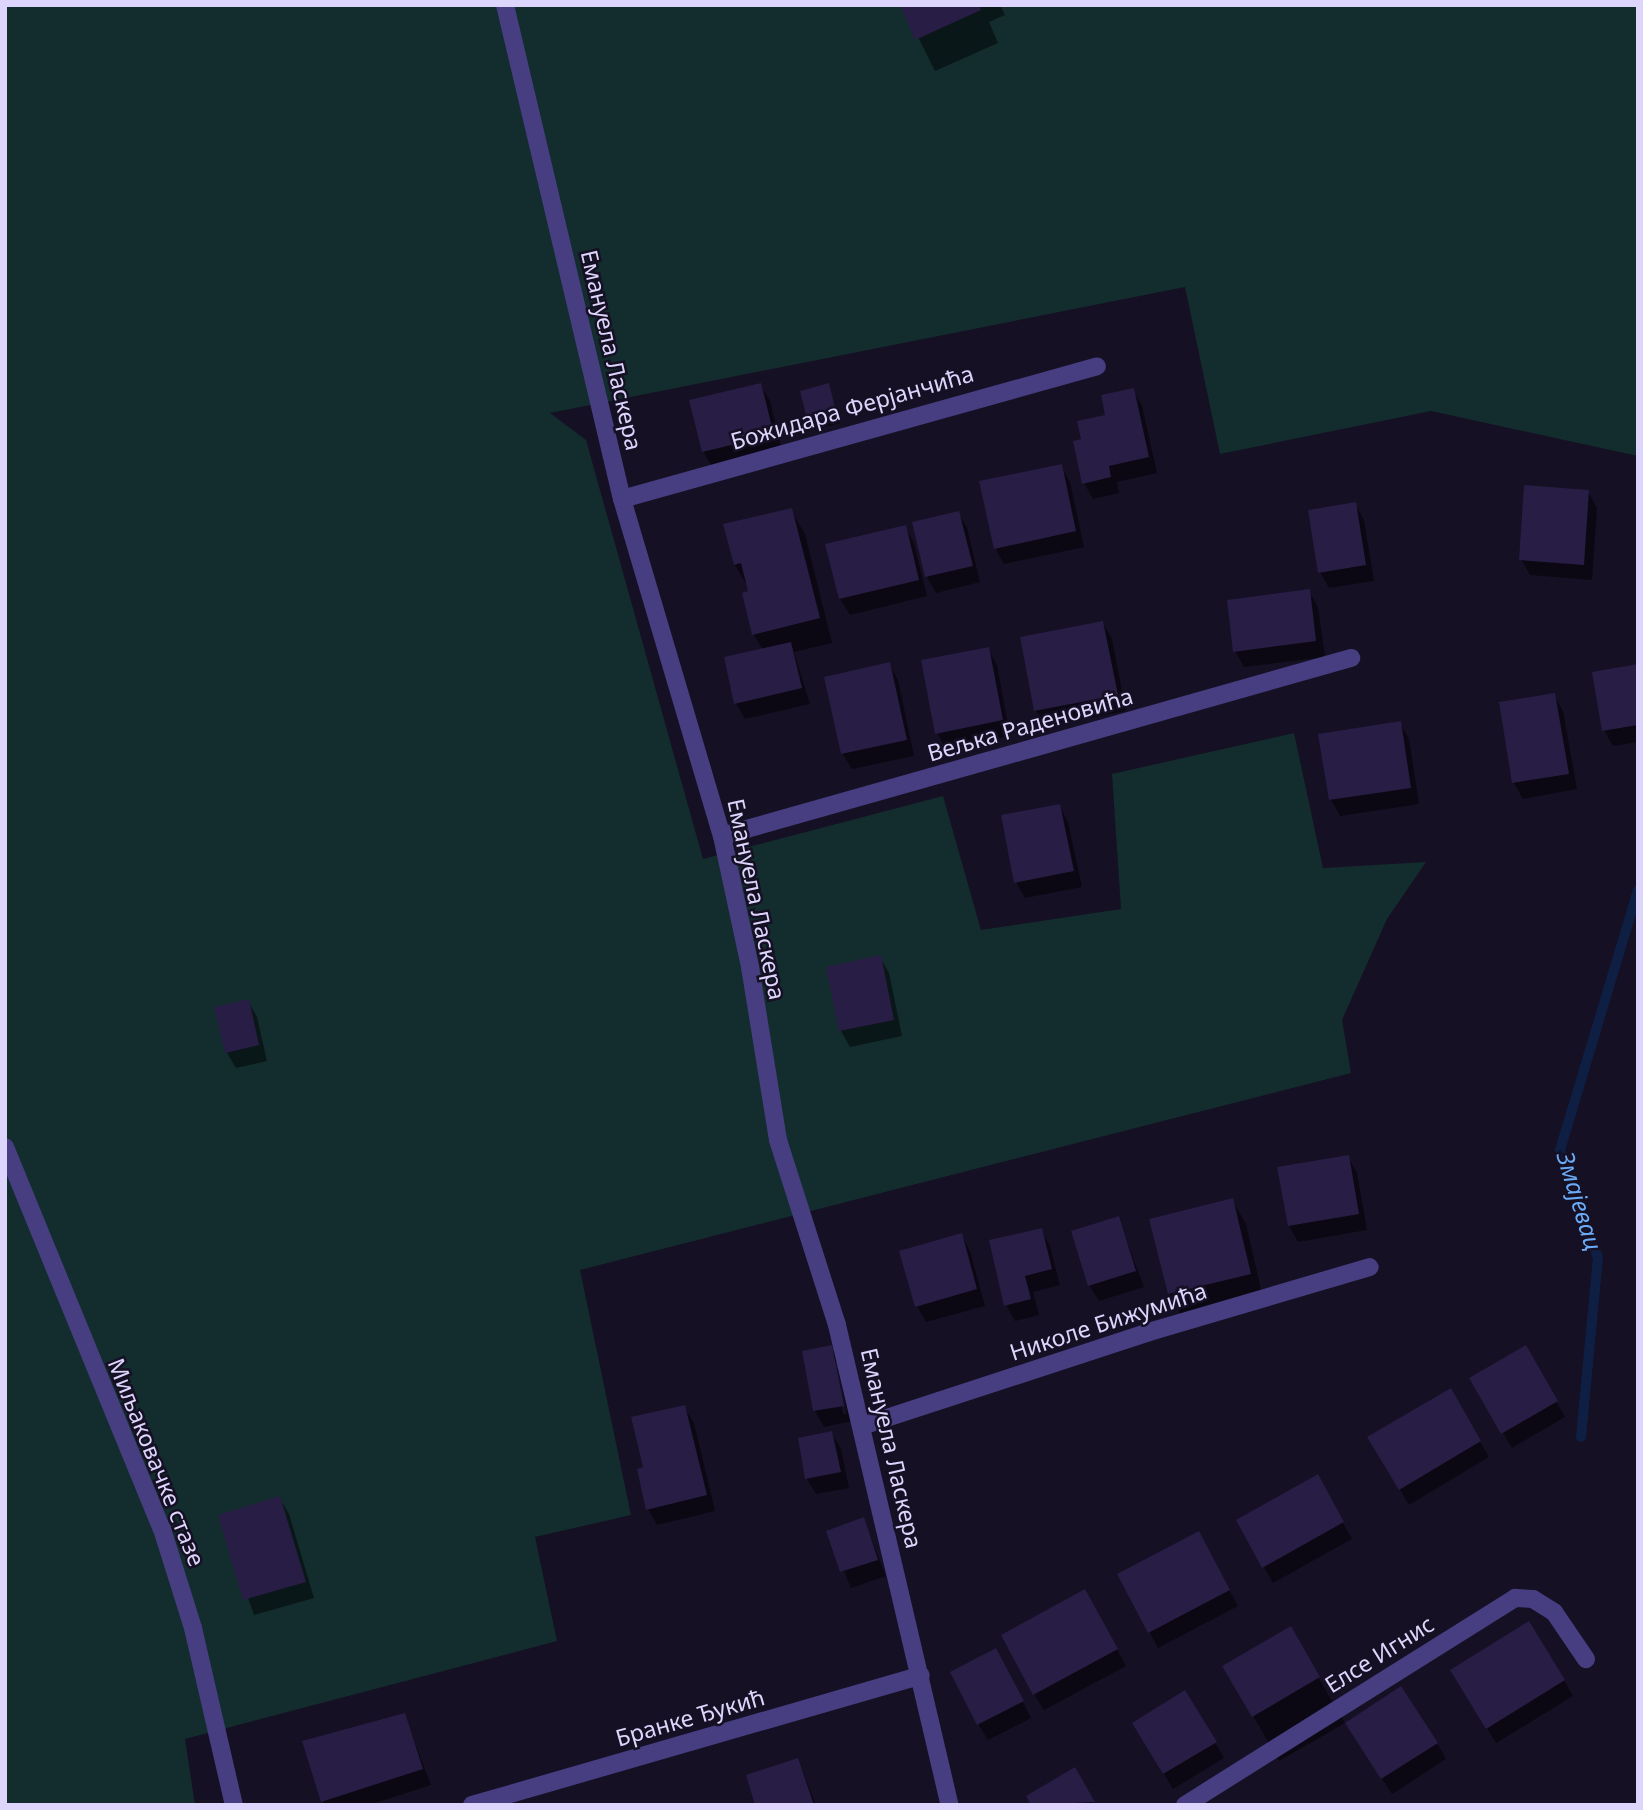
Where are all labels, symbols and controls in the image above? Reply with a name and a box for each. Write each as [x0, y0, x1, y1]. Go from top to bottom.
street label: Емануела Ласкера [576, 247, 648, 453]
street label: Божидара Ферјанчића [727, 359, 977, 455]
street label: Вељка Раденовића [924, 681, 1136, 767]
street label: Емануела Ласкера [722, 796, 792, 1002]
water label: Змајевац [1551, 1148, 1609, 1254]
street label: Николе Бижумића [1006, 1276, 1210, 1366]
street label: Емануела Ласкера [856, 1345, 928, 1551]
street label: Миљаковачке стазе [103, 1354, 211, 1570]
street label: Елсе Игнис [1319, 1610, 1439, 1698]
street label: Бранке Ђукић [612, 1683, 768, 1751]

